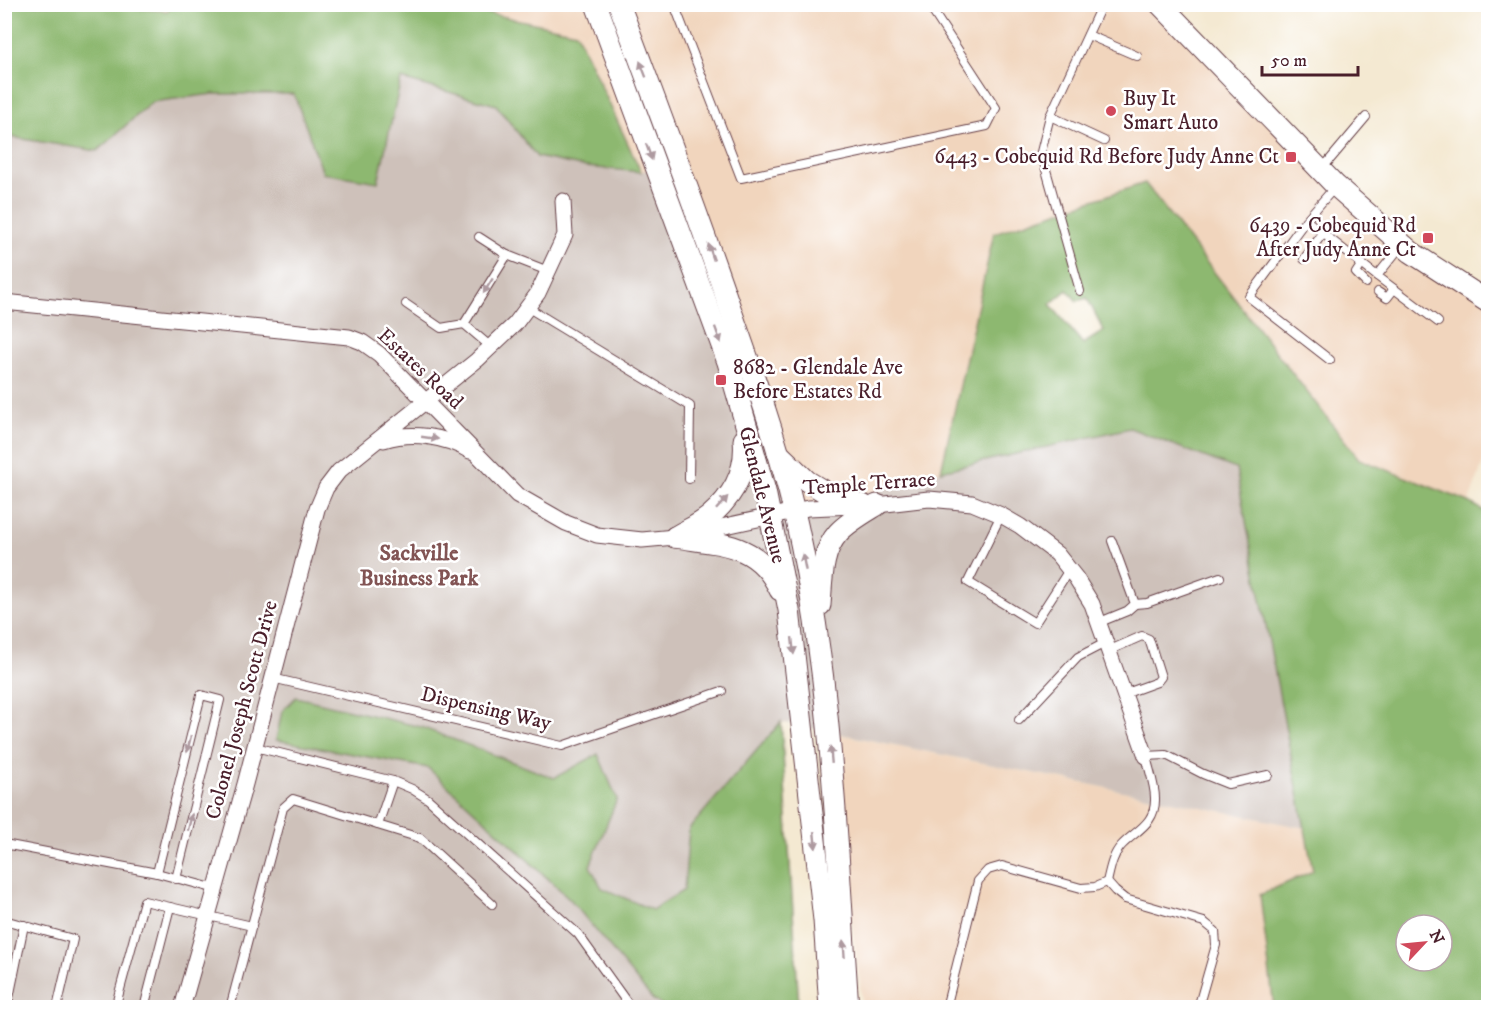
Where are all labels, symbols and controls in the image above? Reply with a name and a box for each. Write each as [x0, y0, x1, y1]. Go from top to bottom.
scale bar [1262, 39, 1358, 77]
text: 50 m [1271, 50, 1307, 72]
one-way arrow [638, 60, 648, 78]
place label: Buy It Smart Auto [1123, 86, 1218, 136]
marker: Buy It Smart Auto [1104, 104, 1118, 118]
one-way arrow [645, 144, 655, 162]
place label: 6443 - Cobequid Rd Before Judy Anne Ct [934, 144, 1279, 170]
marker: 6443 - Cobequid Rd Before Judy Anne Ct [1284, 150, 1298, 164]
place label: 6439 - Cobequid Rd After Judy Anne Ct [1249, 213, 1417, 263]
marker: 6439 - Cobequid Rd After Judy Anne Ct [1421, 231, 1435, 245]
one-way arrow [705, 243, 715, 261]
one-way arrow [483, 278, 494, 294]
street label: Estates Road [372, 323, 469, 416]
one-way arrow [714, 326, 724, 344]
place label: 8682 - Glendale Ave Before Estates Rd [733, 355, 903, 405]
marker: 8682 - Glendale Ave Before Estates Rd [714, 373, 728, 387]
street label: Glendale Avenue [732, 424, 792, 566]
one-way arrow [420, 433, 439, 442]
street label: Temple Terrace [802, 466, 936, 502]
one-way arrow [715, 496, 729, 511]
district label: Sackville Business Park [360, 540, 479, 592]
one-way arrow [799, 552, 808, 571]
street label: Colonel Joseph Scott Drive [200, 597, 284, 822]
one-way arrow [788, 637, 798, 656]
street label: Dispensing Way [418, 681, 555, 737]
one-way arrow [184, 735, 194, 753]
one-way arrow [826, 745, 836, 764]
one-way arrow [185, 813, 195, 831]
one-way arrow [810, 831, 820, 850]
north arrow [1394, 913, 1454, 973]
text: N [1425, 927, 1448, 947]
one-way arrow [839, 940, 849, 959]

